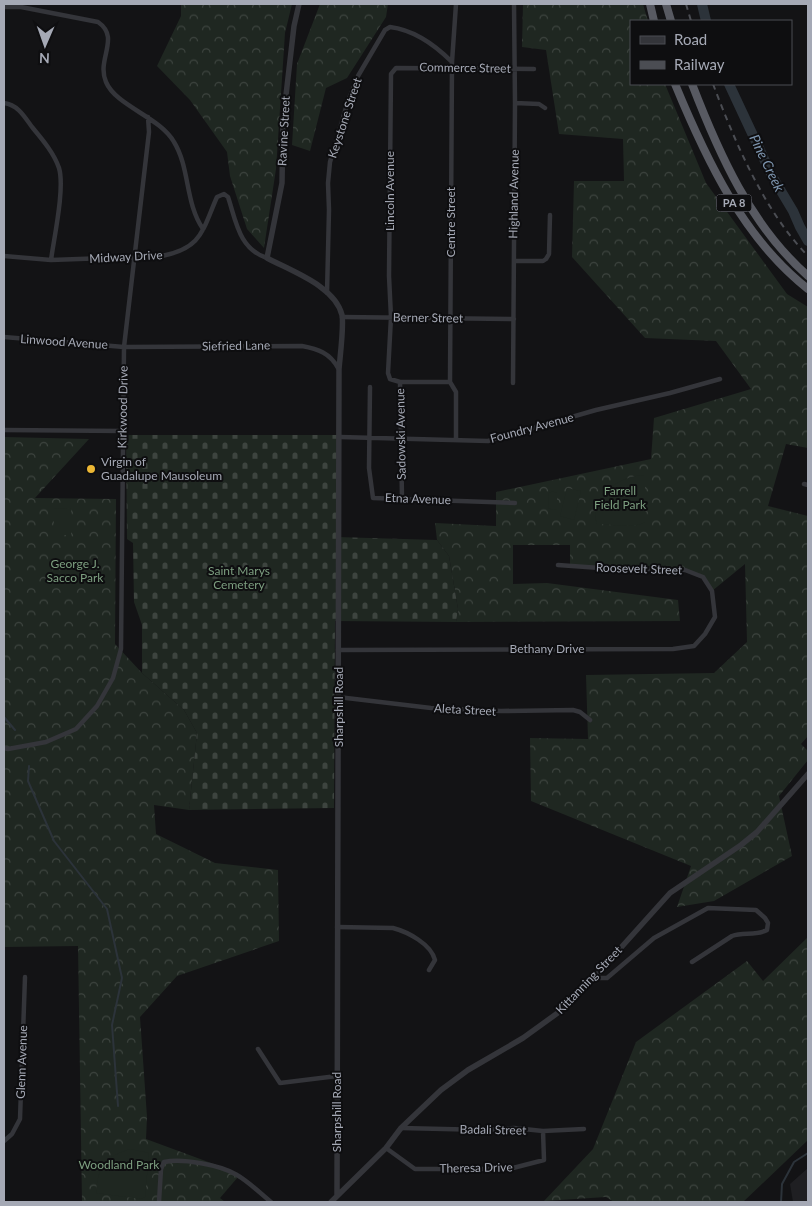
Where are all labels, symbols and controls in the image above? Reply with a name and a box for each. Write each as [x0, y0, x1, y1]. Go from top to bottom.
north arrow [20, 20, 70, 70]
legend [630, 20, 792, 85]
text: Road [674, 30, 707, 48]
text: N [39, 50, 50, 67]
text: Railway [674, 55, 725, 73]
street label: Commerce Street [419, 59, 512, 76]
street label: Keystone Street [324, 75, 365, 160]
street label: Ravine Street [274, 95, 293, 166]
water label: Pine Creek [746, 131, 789, 195]
street label: Highland Avenue [505, 149, 522, 239]
street label: Lincoln Avenue [382, 151, 397, 231]
street label: Centre Street [443, 186, 458, 257]
road number: PA 8 [716, 194, 752, 212]
street label: Midway Drive [89, 247, 163, 266]
street label: Berner Street [393, 309, 464, 326]
street label: Linwood Avenue [20, 331, 108, 352]
street label: Siefried Lane [202, 337, 270, 354]
street label: Kirkwood Drive [114, 366, 131, 448]
street label: Sadowski Avenue [392, 388, 409, 480]
street label: Foundry Avenue [488, 409, 575, 446]
place label: Virgin of Guadalupe Mausoleum [101, 454, 222, 483]
marker: Virgin of Guadalupe Mausoleum [85, 463, 97, 475]
park label: Farrell Field Park [594, 483, 647, 512]
street label: Etna Avenue [385, 490, 451, 507]
park label: George J. Sacco Park [47, 556, 104, 585]
street label: Roosevelt Street [596, 559, 683, 578]
park label: Saint Marys Cemetery [208, 563, 270, 592]
street label: Bethany Drive [509, 641, 585, 656]
street label: Sharpshill Road [331, 667, 346, 747]
street label: Aleta Street [434, 700, 497, 719]
street label: Kittanning Street [552, 942, 625, 1017]
street label: Glenn Avenue [13, 1025, 30, 1099]
street label: Sharpshill Road [329, 1072, 344, 1152]
street label: Badali Street [460, 1121, 527, 1138]
park label: Woodland Park [79, 1157, 160, 1172]
street label: Theresa Drive [439, 1159, 513, 1176]

